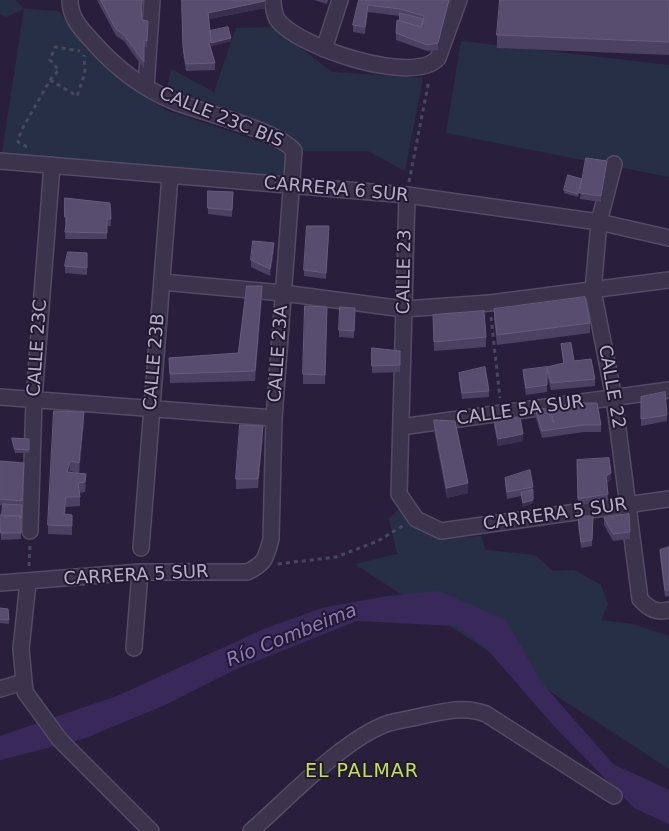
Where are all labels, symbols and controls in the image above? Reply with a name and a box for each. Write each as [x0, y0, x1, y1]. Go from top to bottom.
street label: CALLE 23C BIS [156, 83, 286, 153]
street label: CARRERA 6 SUR [263, 173, 409, 207]
street label: CALLE 23 [393, 229, 417, 315]
street label: CALLE 23C [24, 299, 52, 397]
street label: CALLE 23A [265, 305, 293, 403]
street label: CALLE 23B [140, 313, 170, 411]
street label: CALLE 22 [593, 343, 629, 431]
street label: CALLE 5A SUR [455, 391, 585, 431]
street label: CARRERA 5 SUR [482, 494, 628, 536]
street label: CARRERA 5 SUR [63, 561, 209, 591]
water label: Río Combeima [223, 599, 361, 673]
district label: EL PALMAR [304, 761, 420, 783]

